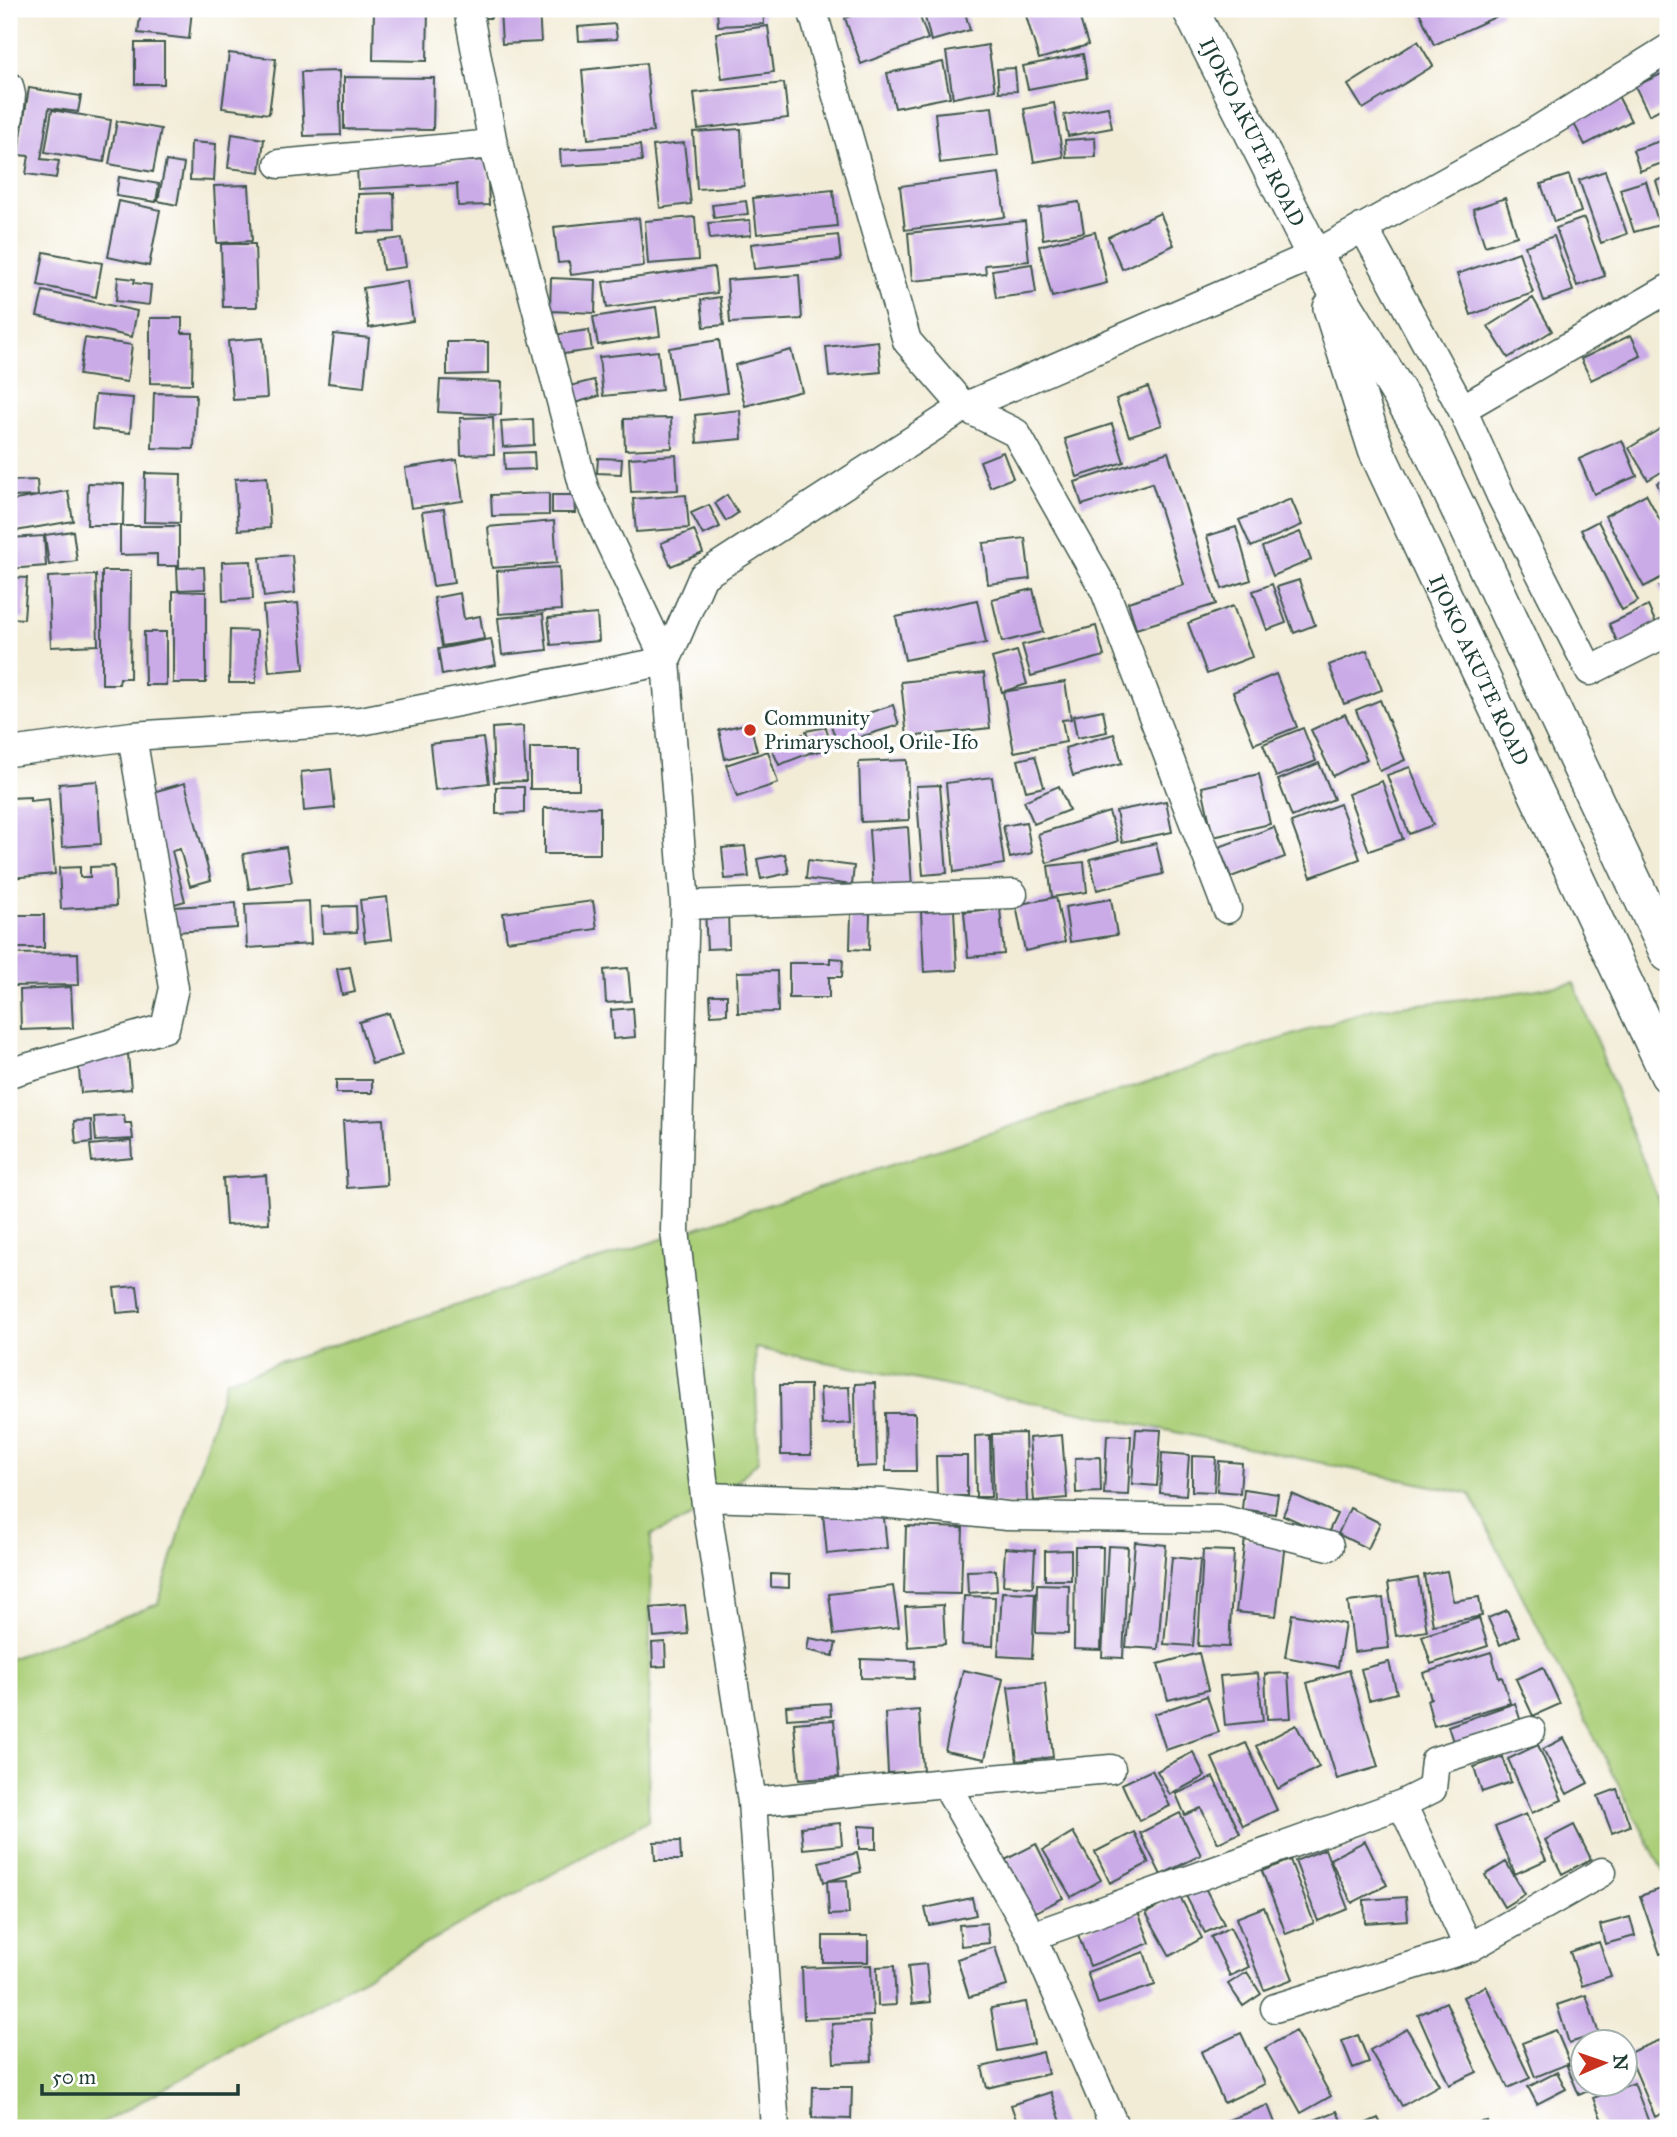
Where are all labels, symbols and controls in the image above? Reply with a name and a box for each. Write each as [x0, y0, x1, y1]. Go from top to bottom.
street label: IJOKO AKUTE ROAD [1194, 34, 1311, 231]
street label: IJOKO AKUTE ROAD [1423, 571, 1535, 770]
place label: Community Primaryschool, Orile-Ifo [764, 705, 979, 755]
marker: Community Primaryschool, Orile-Ifo [742, 722, 758, 738]
north arrow [1568, 2028, 1638, 2098]
scale bar [42, 2053, 238, 2097]
text: N [1609, 2054, 1632, 2071]
text: 50 m [52, 2064, 97, 2090]

